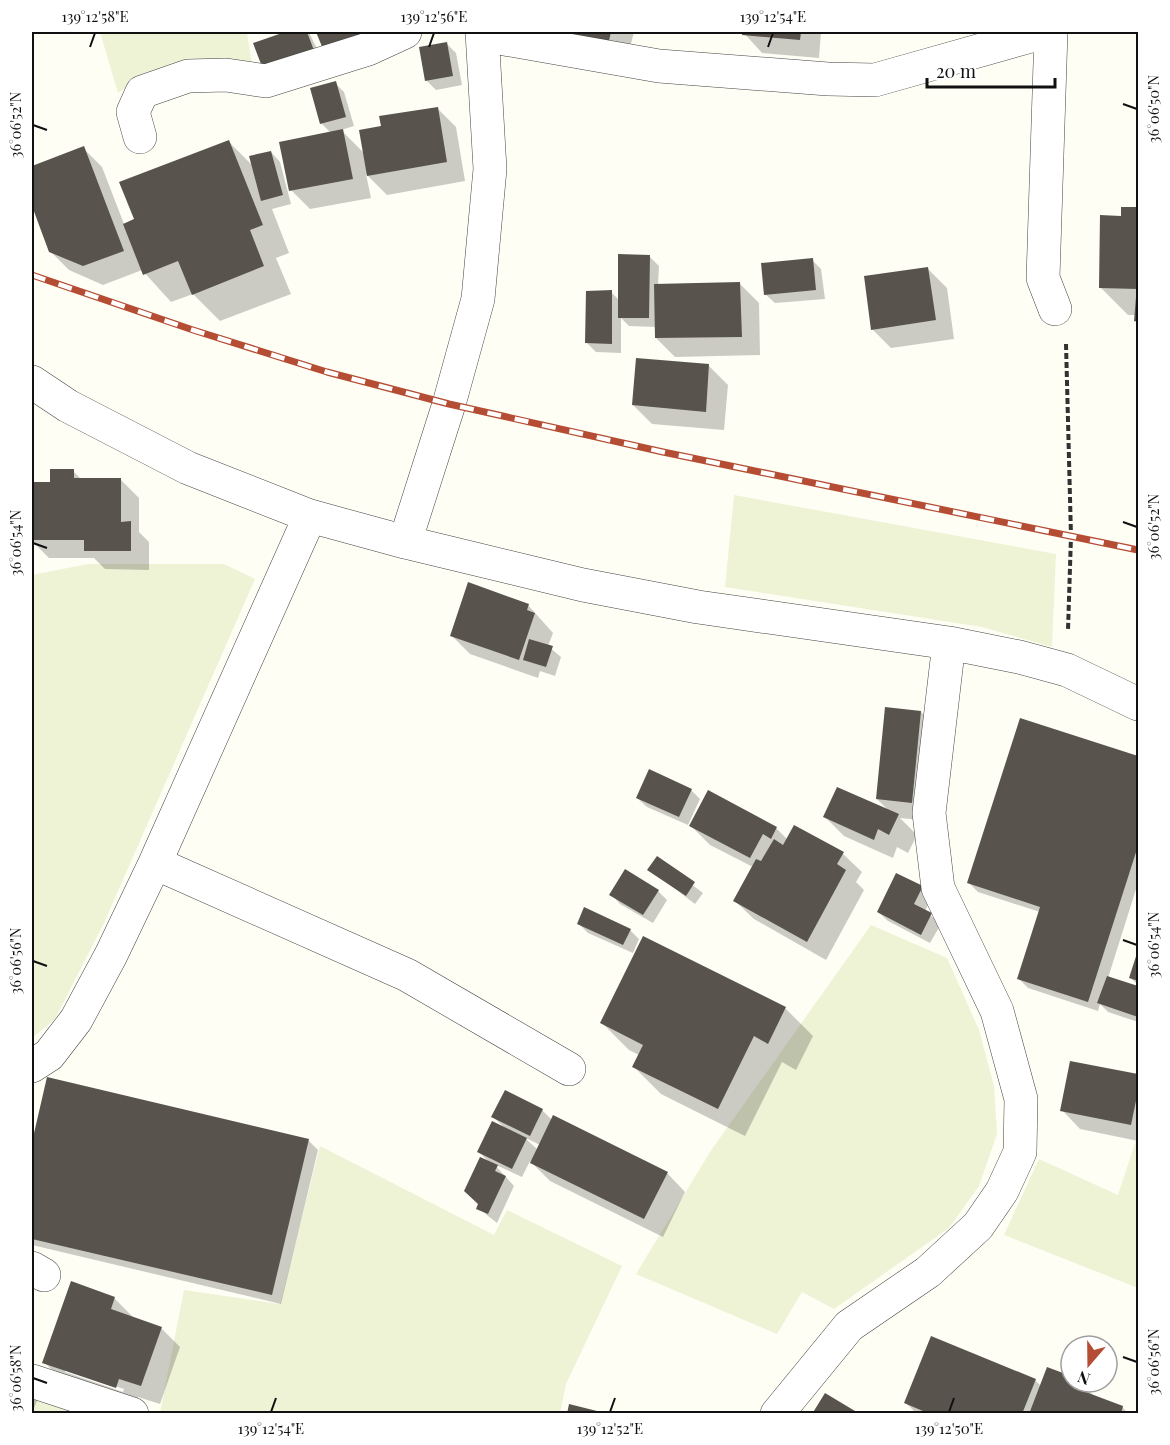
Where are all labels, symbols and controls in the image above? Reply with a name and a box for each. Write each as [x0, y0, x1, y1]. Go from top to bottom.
text: 139°12'58"E [61, 6, 129, 26]
text: 139°12'56"E [401, 6, 467, 26]
text: 139°12'54"E [740, 6, 806, 26]
scale bar [927, 51, 1054, 89]
text: 20 m [936, 59, 976, 83]
text: 36°06'50"N [1143, 74, 1163, 143]
text: 36°06'52"N [5, 91, 25, 158]
text: 36°06'52"N [1143, 493, 1163, 560]
text: 36°06'54"N [5, 509, 25, 576]
text: 36°06'54"N [1143, 911, 1163, 978]
text: 36°06'56"N [5, 927, 25, 995]
text: 36°06'56"N [1143, 1328, 1163, 1396]
north arrow [1059, 1334, 1119, 1394]
text: 36°06'58"N [5, 1344, 25, 1412]
text: N [1074, 1367, 1093, 1390]
text: 139°12'54"E [238, 1418, 304, 1438]
text: 139°12'52"E [577, 1418, 643, 1438]
text: 139°12'50"E [915, 1418, 983, 1438]

